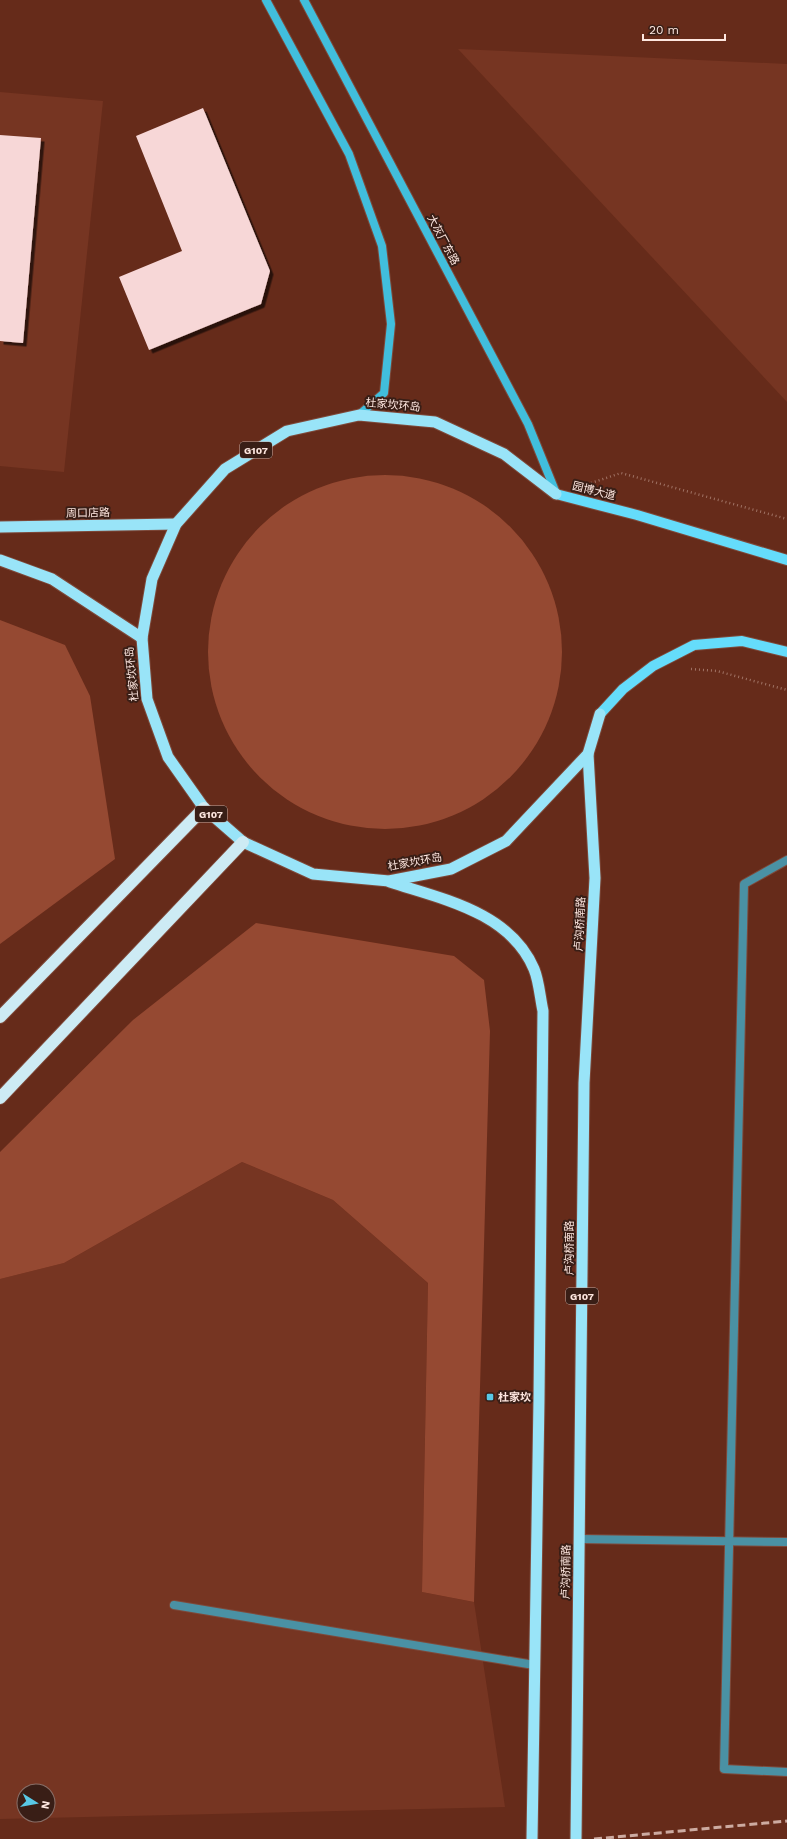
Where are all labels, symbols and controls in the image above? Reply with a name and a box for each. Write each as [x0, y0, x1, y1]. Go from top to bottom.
scale bar [643, 16, 725, 42]
text: 20 m [649, 23, 679, 37]
street label: 大灰厂东路 [424, 213, 462, 267]
street label: 杜家坎环岛 [365, 396, 421, 414]
road number: G107 [240, 442, 272, 458]
street label: 园博大道 [571, 479, 617, 503]
street label: 周口店路 [66, 506, 110, 520]
street label: 杜家坎环岛 [123, 646, 141, 702]
road number: G107 [195, 806, 227, 822]
street label: 杜家坎环岛 [387, 851, 443, 873]
street label: 卢沟桥南路 [572, 896, 588, 952]
street label: 卢沟桥南路 [563, 1221, 576, 1276]
road number: G107 [566, 1288, 598, 1304]
place label: 杜家坎 [498, 1391, 531, 1404]
marker: 杜家坎 [485, 1392, 495, 1402]
street label: 卢沟桥南路 [559, 1544, 573, 1600]
north arrow [16, 1783, 56, 1823]
text: N [38, 1800, 52, 1810]

